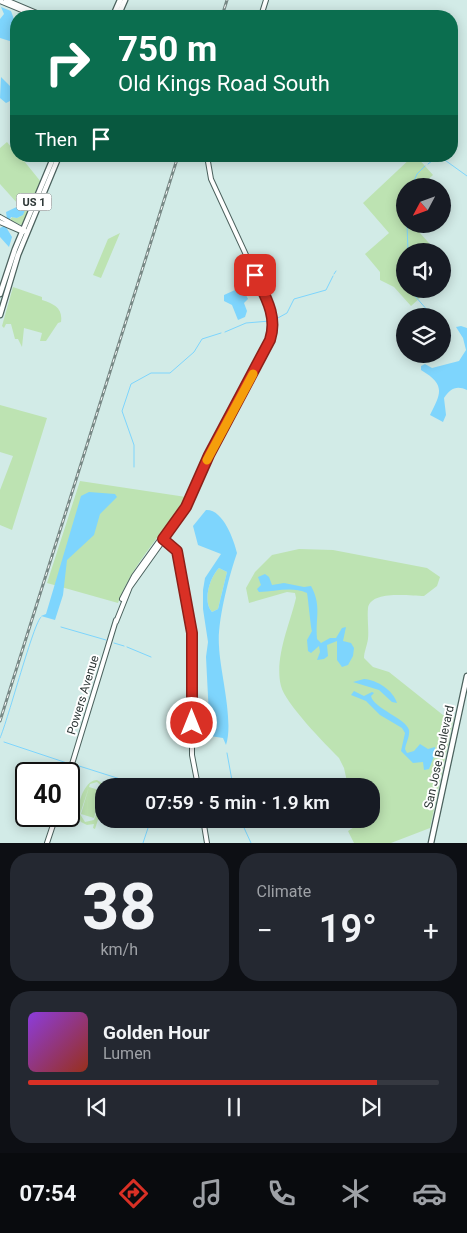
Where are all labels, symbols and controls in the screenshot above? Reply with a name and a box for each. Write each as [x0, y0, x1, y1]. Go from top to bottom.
text: 750 m [118, 29, 217, 70]
icon: right [35, 30, 100, 95]
text: Old Kings Road South [118, 71, 330, 96]
icon: arrive [87, 125, 115, 153]
text: Then [35, 128, 77, 151]
north arrow [396, 178, 451, 232]
map controls [396, 178, 451, 363]
road number: US 1 [16, 193, 52, 210]
button: sound [396, 243, 451, 298]
pin [234, 254, 276, 296]
icon: arrive [241, 261, 269, 289]
button: layers [396, 308, 451, 363]
street label: Powers Avenue [64, 654, 102, 736]
position arrow [165, 696, 217, 748]
street label: San Jose Boulevard [421, 704, 457, 810]
speed limit sign: 40 [15, 762, 80, 827]
text: 07:59 · 5 min · 1.9 km [145, 791, 330, 814]
text: 38 [82, 869, 157, 945]
text: Climate [257, 882, 311, 901]
text: 19° [319, 907, 377, 951]
text: − [257, 914, 273, 947]
text: + [423, 914, 439, 947]
text: km/h [100, 940, 138, 959]
text: Golden Hour [103, 1021, 210, 1044]
text: Lumen [103, 1044, 151, 1063]
icon: previous [83, 1093, 111, 1121]
icon: pause [220, 1093, 248, 1121]
icon: next [357, 1093, 385, 1121]
icon: directions [116, 1176, 151, 1211]
icon: music [190, 1176, 225, 1211]
icon: phone [264, 1176, 299, 1211]
icon: climate [338, 1176, 373, 1211]
icon: car [412, 1176, 447, 1211]
text: 07:54 [20, 1181, 76, 1206]

